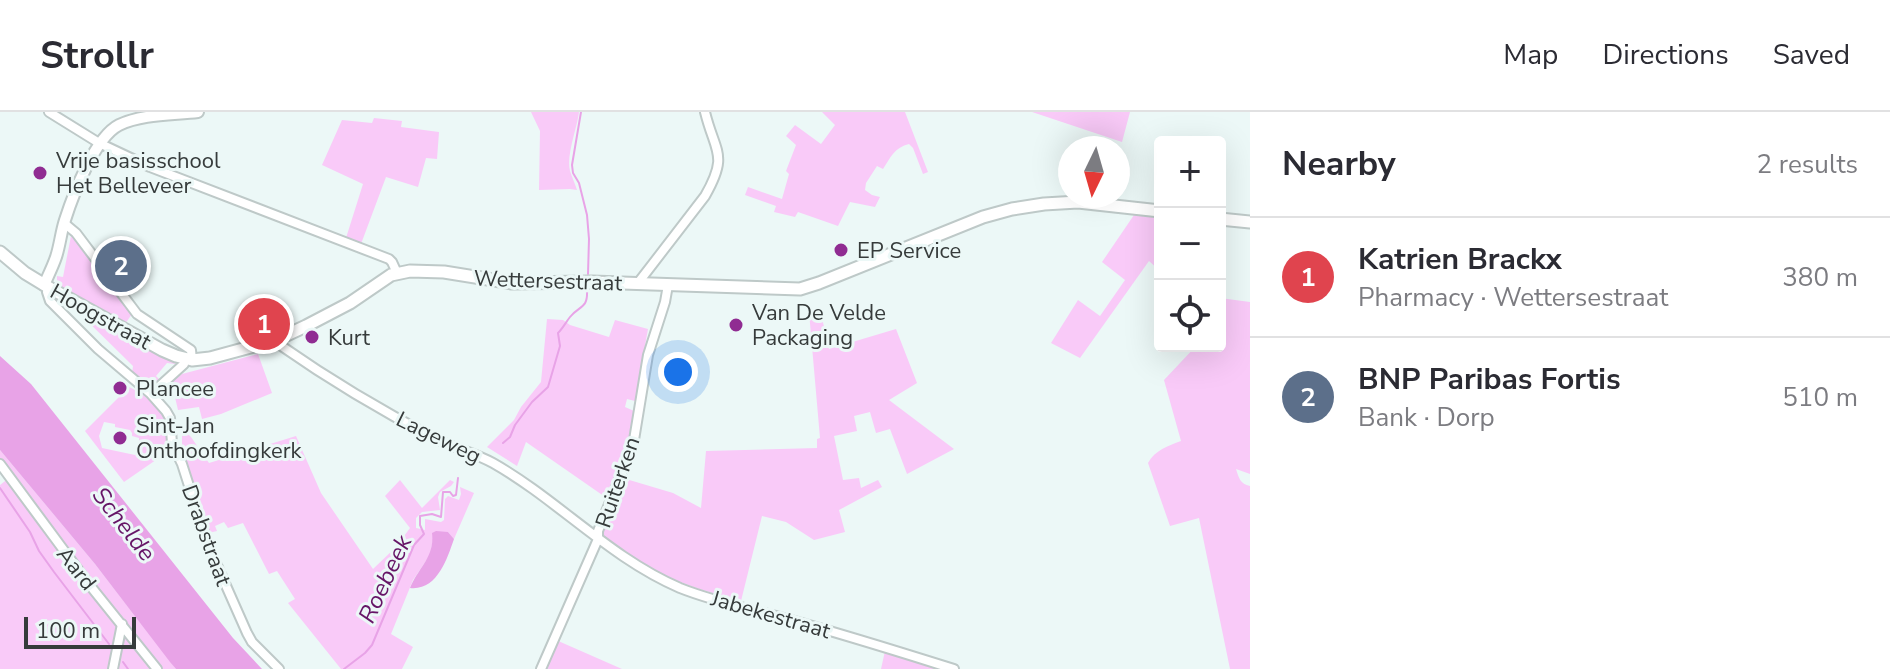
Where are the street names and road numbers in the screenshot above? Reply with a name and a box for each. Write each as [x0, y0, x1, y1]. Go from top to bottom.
street label: Wettersestraat [473, 263, 623, 299]
street label: Hoogstraat [45, 277, 157, 357]
street label: Lageweg [391, 404, 486, 471]
street label: Ruiterken [588, 433, 647, 532]
street label: Drabstraat [174, 481, 238, 590]
street label: Aard [50, 540, 103, 597]
street label: Jabekestraat [707, 583, 834, 646]

